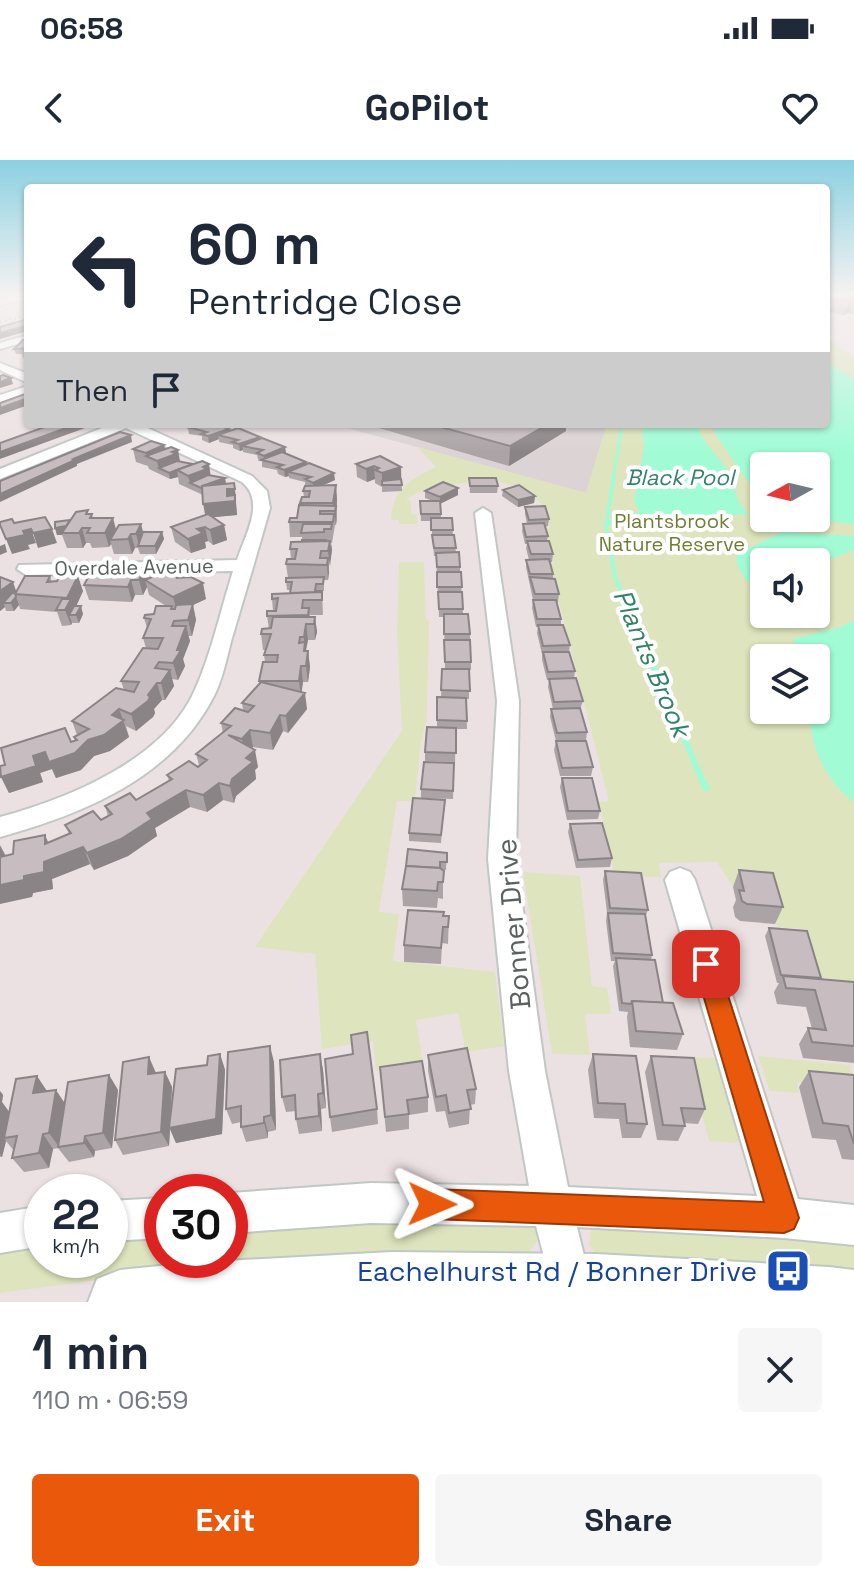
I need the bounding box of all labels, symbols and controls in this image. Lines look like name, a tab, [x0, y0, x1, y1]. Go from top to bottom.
text: 06:58	[40, 9, 123, 48]
text: GoPilot	[365, 85, 489, 131]
icon: back	[32, 86, 76, 130]
icon: heart	[778, 86, 822, 130]
text: 60 m	[188, 209, 321, 280]
icon: left	[56, 216, 160, 320]
text: Pentridge Close	[188, 279, 462, 325]
icon: arrive	[144, 368, 188, 412]
text: Then	[56, 371, 128, 410]
north arrow	[750, 452, 830, 532]
map controls	[750, 452, 830, 724]
water label: Black Pool	[626, 463, 737, 491]
park label: Plantsbrook Nature Reserve	[599, 508, 745, 557]
button: sound	[750, 548, 830, 628]
street label: Overdale Avenue	[54, 553, 214, 581]
water label: Plants Brook	[606, 584, 700, 745]
button: layers	[750, 644, 830, 724]
street label: Bonner Drive	[488, 837, 538, 1011]
pin	[672, 930, 740, 998]
icon: arrive	[684, 942, 728, 986]
position arrow	[390, 1162, 474, 1246]
speed limit sign: 30	[144, 1174, 248, 1278]
text: 22	[52, 1190, 100, 1241]
text: km/h	[52, 1233, 100, 1259]
bus stop icon: Eachelhurst Rd / Bonner Drive	[764, 1247, 812, 1295]
place label: Eachelhurst Rd / Bonner Drive	[357, 1253, 757, 1289]
text: 1 min	[32, 1322, 149, 1383]
button: close	[738, 1328, 822, 1412]
text: 110 m · 06:59	[32, 1383, 188, 1417]
button: Exit	[32, 1474, 419, 1566]
button: Share	[435, 1474, 822, 1566]

